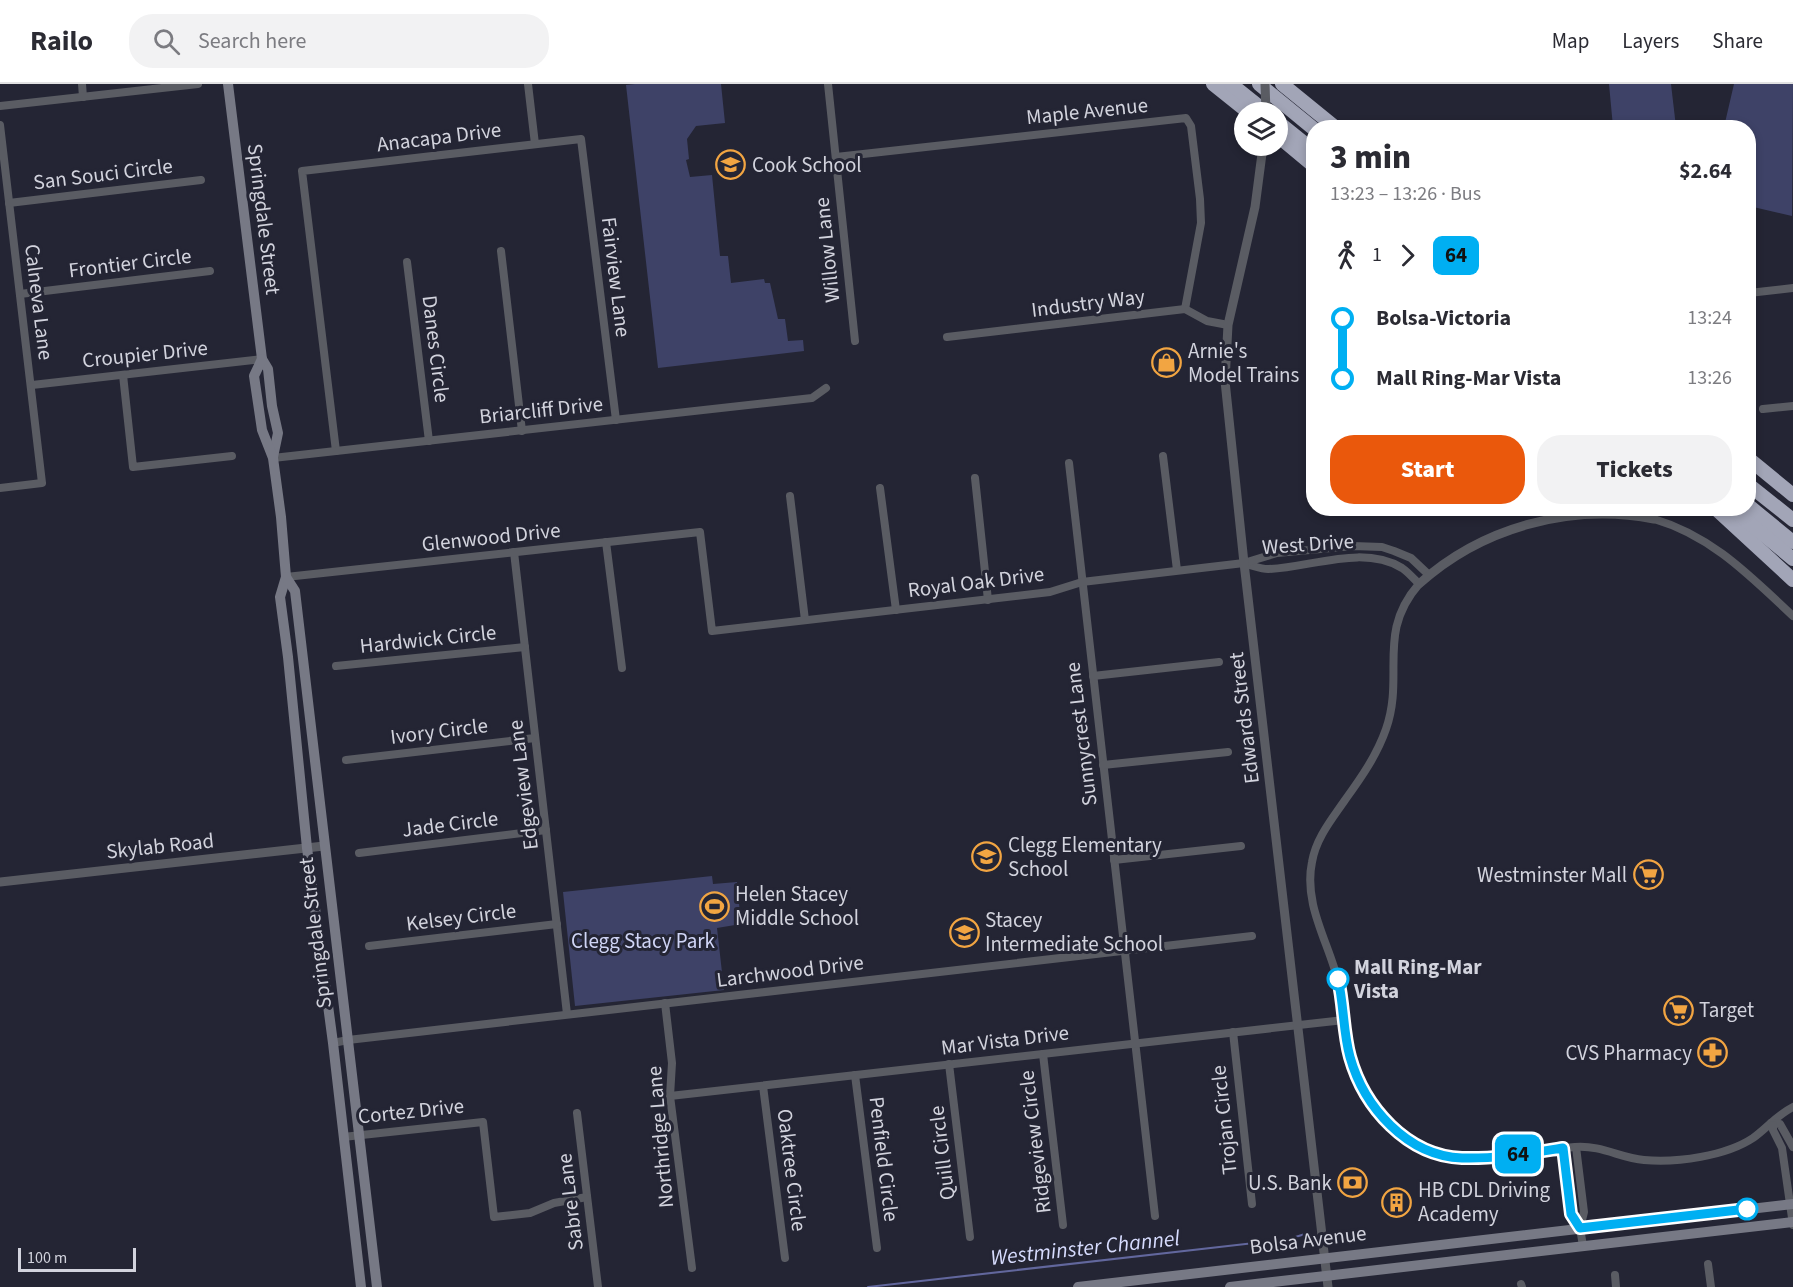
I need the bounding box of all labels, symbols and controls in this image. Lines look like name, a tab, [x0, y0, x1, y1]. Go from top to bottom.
search box	[129, 14, 549, 68]
text: Railo	[30, 21, 93, 61]
icon: search	[150, 25, 183, 58]
text: Search here	[198, 25, 306, 57]
text: Map	[1552, 26, 1589, 56]
text: Layers	[1622, 26, 1679, 56]
text: Share	[1712, 26, 1763, 56]
street label: Maple Avenue	[1025, 90, 1149, 132]
map controls	[1234, 102, 1288, 156]
button: layers	[1234, 102, 1288, 156]
street label: Anacapa Drive	[375, 114, 503, 160]
text: 3 min	[1330, 134, 1411, 181]
street label: Springdale Street	[240, 142, 288, 296]
school or university icon: Cook School	[715, 149, 747, 181]
place label: Cook School	[752, 150, 862, 180]
street label: San Souci Circle	[32, 151, 174, 197]
text: $2.64	[1679, 155, 1732, 187]
text: 13:23 – 13:26 · Bus	[1330, 180, 1481, 208]
street label: Willow Lane	[807, 196, 847, 304]
street label: Fairview Lane	[594, 215, 638, 339]
icon: walk	[1330, 239, 1363, 272]
icon: forward	[1391, 239, 1424, 272]
text: 64	[1445, 240, 1467, 270]
street label: Frontier Circle	[67, 241, 193, 285]
text: 1	[1372, 241, 1382, 269]
street label: Calneva Lane	[17, 242, 61, 362]
street label: Industry Way	[1030, 281, 1147, 325]
street label: Danes Circle	[415, 294, 457, 404]
text: Bolsa-Victoria	[1376, 302, 1511, 334]
text: 13:24	[1687, 304, 1732, 332]
street label: Croupier Drive	[81, 332, 209, 376]
place label: Arnie's Model Trains	[1188, 336, 1300, 390]
shop icon: Arnie's Model Trains	[1151, 347, 1183, 379]
text: Mall Ring-Mar Vista	[1376, 362, 1561, 394]
text: 13:26	[1687, 364, 1732, 392]
street label: Briarcliff Drive	[478, 389, 604, 431]
button: Start	[1330, 435, 1525, 504]
button: Tickets	[1537, 435, 1732, 504]
street label: Glenwood Drive	[420, 515, 562, 559]
street label: West Drive	[1261, 526, 1355, 562]
street label: Royal Oak Drive	[906, 559, 1046, 605]
street label: Hardwick Circle	[358, 617, 498, 661]
street label: Edwards Street	[1221, 651, 1267, 785]
street label: Sunnycrest Lane	[1057, 660, 1105, 808]
street label: Ivory Circle	[389, 710, 489, 752]
street label: Edgeview Lane	[500, 718, 546, 852]
street label: Jade Circle	[400, 803, 500, 845]
street label: Skylab Road	[105, 825, 215, 867]
place label: Clegg Elementary School	[1008, 830, 1162, 884]
school or university icon: Clegg Elementary School	[971, 841, 1003, 873]
street label: Springdale Street	[291, 856, 339, 1010]
supermarket icon: Westminster Mall	[1632, 859, 1664, 891]
place label: Westminster Mall	[1477, 860, 1627, 890]
place label: Helen Stacey Middle School	[735, 879, 859, 933]
sports icon: Helen Stacey Middle School	[698, 890, 730, 922]
street label: Kelsey Circle	[404, 895, 518, 939]
place label: Stacey Intermediate School	[985, 905, 1163, 959]
school or university icon: Stacey Intermediate School	[948, 916, 980, 948]
park label: Clegg Stacy Park	[571, 926, 716, 956]
street label: Larchwood Drive	[715, 947, 865, 995]
place label: Mall Ring-Mar Vista	[1353, 952, 1482, 1006]
marker: Mall Ring-Mar Vista	[1327, 968, 1349, 990]
supermarket icon: Target	[1662, 994, 1694, 1026]
place label: Target	[1699, 995, 1754, 1025]
street label: Mar Vista Drive	[939, 1017, 1071, 1063]
pharmacy icon: CVS Pharmacy	[1697, 1037, 1729, 1069]
place label: CVS Pharmacy	[1565, 1038, 1692, 1068]
street label: Trojan Circle	[1203, 1064, 1245, 1176]
street label: Northridge Lane	[639, 1065, 681, 1209]
street label: Ridgeview Circle	[1011, 1069, 1059, 1215]
street label: Cortez Drive	[356, 1091, 466, 1131]
street label: Penfield Circle	[861, 1095, 907, 1223]
street label: Quill Circle	[921, 1104, 963, 1202]
street label: Oaktree Circle	[770, 1107, 814, 1233]
line badge: 64	[1491, 1134, 1545, 1174]
text: 64	[1507, 1139, 1529, 1169]
street label: Sabre Lane	[549, 1152, 591, 1252]
bank icon: U.S. Bank	[1337, 1167, 1369, 1199]
place label: U.S. Bank	[1248, 1168, 1333, 1198]
place label: HB CDL Driving Academy	[1418, 1175, 1550, 1229]
building icon: HB CDL Driving Academy	[1381, 1186, 1413, 1218]
unlabelled marker	[1736, 1198, 1758, 1220]
street label: Bolsa Avenue	[1248, 1218, 1368, 1262]
water label: Westminster Channel	[989, 1222, 1182, 1274]
scale bar	[18, 1245, 136, 1272]
text: 100 m	[27, 1247, 67, 1269]

